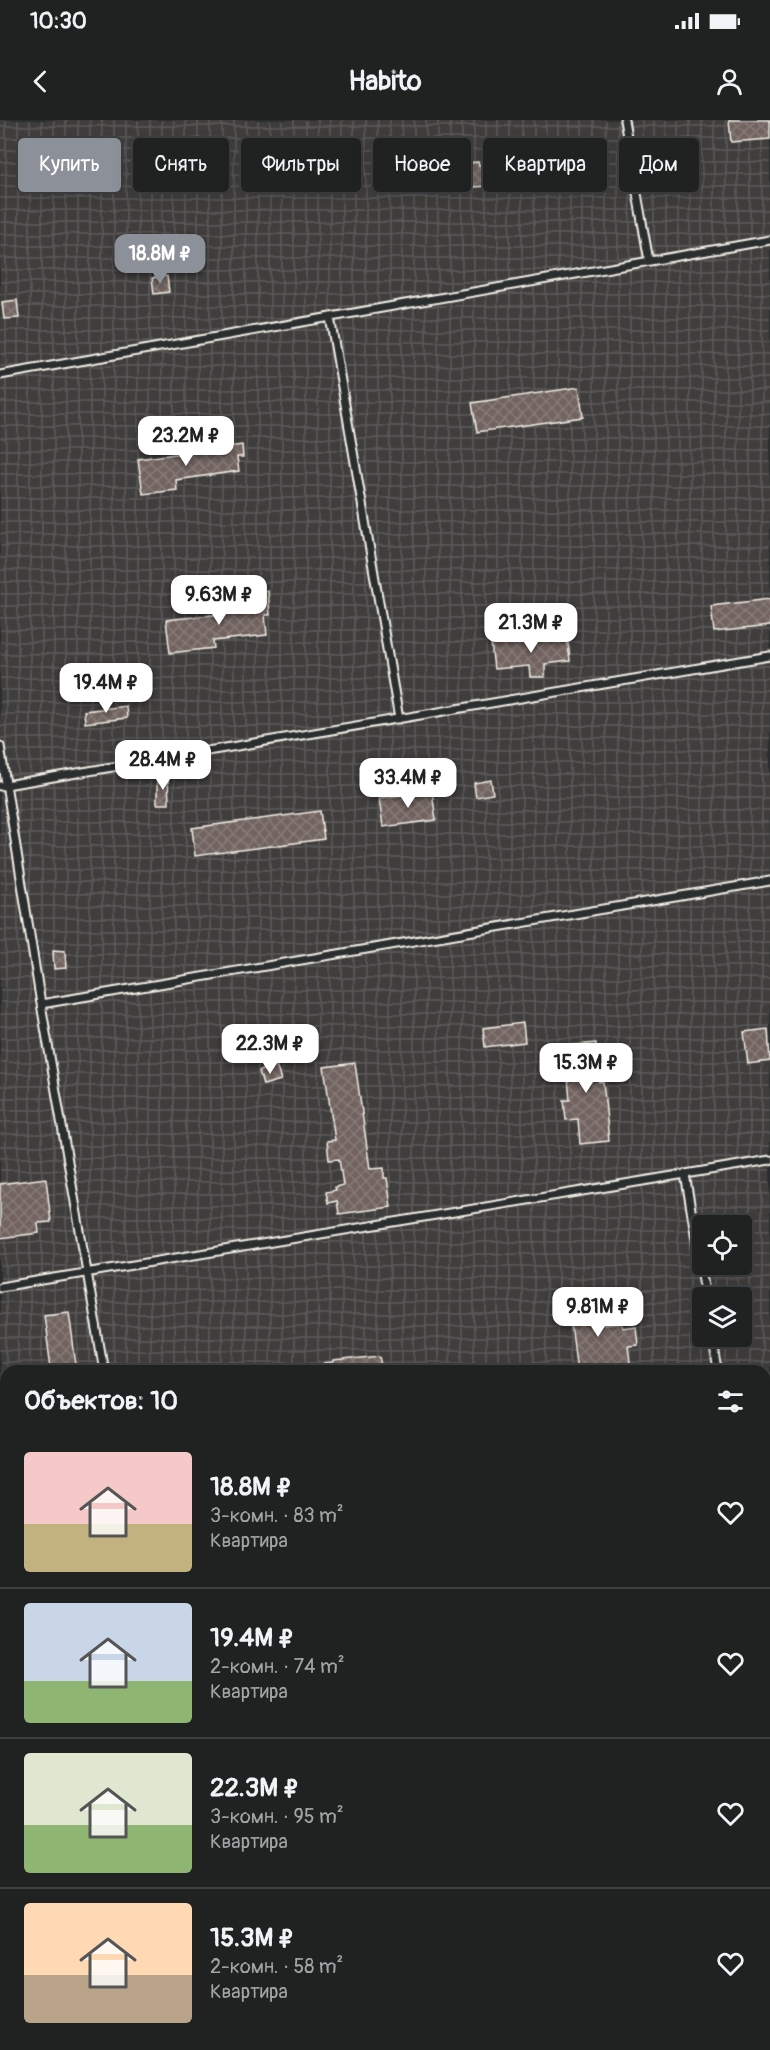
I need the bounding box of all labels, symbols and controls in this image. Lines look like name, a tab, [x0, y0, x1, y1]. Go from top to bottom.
text: 10:30	[30, 7, 87, 35]
icon: back	[24, 65, 57, 98]
text: Habito	[348, 65, 422, 98]
icon: person	[713, 65, 746, 98]
chip: Купить	[18, 138, 121, 192]
chip: Снять	[133, 138, 229, 192]
chip: Фильтры	[241, 138, 361, 192]
chip: Новое	[373, 138, 471, 192]
chip: Квартира	[483, 138, 607, 192]
chip: Дом	[619, 138, 699, 192]
pin: 18.8M ₽	[105, 234, 215, 285]
text: 18.8M ₽	[128, 241, 192, 266]
pin: 23.2M ₽	[131, 416, 241, 467]
text: 23.2M ₽	[152, 423, 220, 448]
pin: 9.63M ₽	[164, 575, 274, 626]
text: 9.63M ₽	[185, 582, 253, 607]
pin: 21.3M ₽	[476, 603, 586, 654]
text: 21.3M ₽	[498, 610, 564, 635]
pin: 19.4M ₽	[51, 663, 161, 714]
text: 19.4M ₽	[74, 670, 138, 695]
pin: 28.4M ₽	[108, 740, 218, 791]
text: 28.4M ₽	[129, 747, 197, 772]
pin: 33.4M ₽	[353, 758, 463, 809]
text: 33.4M ₽	[373, 765, 443, 790]
pin: 22.3M ₽	[215, 1024, 325, 1075]
text: 22.3M ₽	[236, 1031, 304, 1056]
pin: 15.3M ₽	[531, 1043, 641, 1094]
text: 15.3M ₽	[554, 1050, 618, 1075]
map controls	[692, 1215, 752, 1347]
button: locate	[692, 1215, 752, 1275]
pin: 9.81M ₽	[543, 1287, 653, 1338]
button: layers	[692, 1287, 752, 1347]
text: 9.81M ₽	[566, 1294, 630, 1319]
text: Объектов: 10	[24, 1385, 178, 1417]
icon: filters	[714, 1385, 747, 1418]
text: 18.8M ₽	[210, 1471, 292, 1503]
icon: home	[72, 1476, 144, 1548]
icon: heart	[714, 1496, 747, 1529]
text: 3-комн. · 83 m²	[210, 1503, 344, 1528]
text: Квартира	[210, 1528, 288, 1553]
text: 19.4M ₽	[210, 1622, 294, 1654]
icon: home	[72, 1627, 144, 1699]
icon: heart	[714, 1647, 747, 1680]
text: 2-комн. · 74 m²	[210, 1654, 345, 1679]
text: Квартира	[210, 1679, 288, 1704]
text: 22.3M ₽	[210, 1772, 299, 1804]
icon: home	[72, 1777, 144, 1849]
icon: heart	[714, 1797, 747, 1830]
text: 3-комн. · 95 m²	[210, 1804, 344, 1829]
text: Квартира	[210, 1829, 288, 1854]
text: 15.3M ₽	[210, 1922, 294, 1954]
icon: home	[72, 1927, 144, 1999]
icon: heart	[714, 1947, 747, 1980]
text: 2-комн. · 58 m²	[210, 1954, 343, 1979]
text: Квартира	[210, 1979, 288, 2004]

